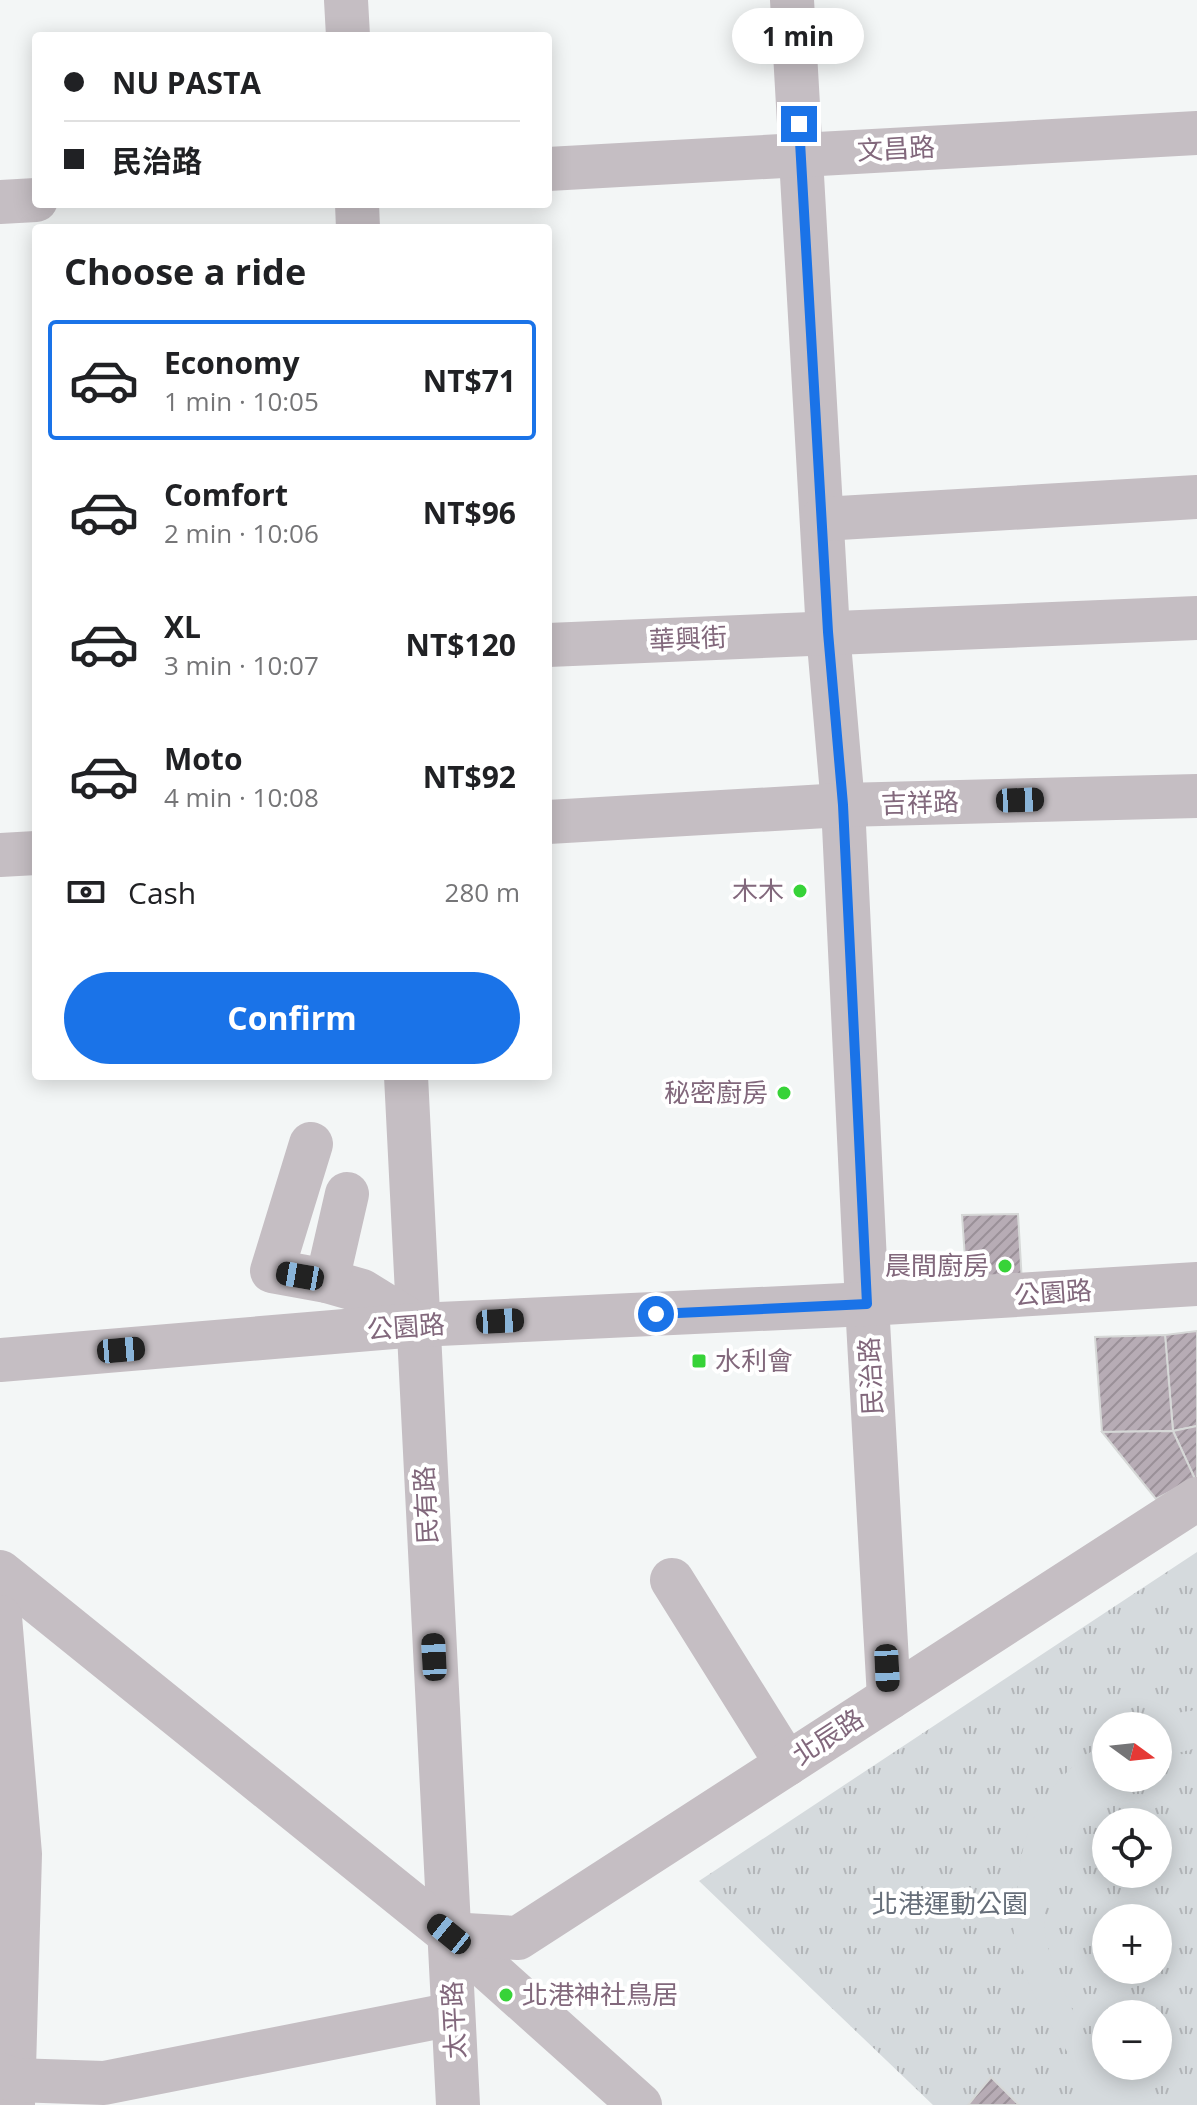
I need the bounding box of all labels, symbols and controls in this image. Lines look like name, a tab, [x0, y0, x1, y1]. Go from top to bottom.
callout: 1 min	[733, 8, 865, 64]
text: 1 min	[762, 18, 834, 54]
text: NU PASTA	[112, 62, 261, 103]
route end	[781, 106, 817, 142]
street label: 文昌路	[856, 128, 936, 168]
text: 民治路	[112, 140, 202, 181]
text: Choose a ride	[64, 247, 306, 296]
text: Economy	[164, 342, 300, 383]
icon: car	[68, 344, 140, 416]
text: NT$71	[423, 360, 516, 401]
text: 1 min · 10:05	[164, 383, 319, 419]
text: Comfort	[164, 474, 288, 515]
icon: car	[68, 476, 140, 548]
text: NT$96	[423, 492, 516, 533]
text: 2 min · 10:06	[164, 515, 319, 551]
text: XL	[164, 606, 201, 647]
icon: car	[68, 608, 140, 680]
street label: 華興街	[648, 618, 728, 658]
text: NT$120	[406, 624, 516, 665]
text: 3 min · 10:07	[164, 647, 319, 683]
text: Moto	[164, 738, 242, 779]
icon: car	[68, 740, 140, 812]
text: NT$92	[423, 756, 516, 797]
text: 4 min · 10:08	[164, 779, 319, 815]
street label: 吉祥路	[880, 783, 960, 821]
car	[996, 787, 1044, 813]
icon: cash	[64, 870, 108, 914]
text: Cash	[128, 872, 196, 913]
place label: 木木	[732, 872, 784, 908]
text: 280 m	[445, 874, 520, 910]
marker: 木木	[791, 882, 809, 900]
button: Confirm	[64, 972, 520, 1064]
place label: 秘密廚房	[664, 1074, 768, 1110]
marker: 秘密廚房	[775, 1084, 793, 1102]
place label: 晨間廚房	[885, 1247, 989, 1283]
marker: 晨間廚房	[996, 1257, 1014, 1275]
car	[274, 1260, 326, 1292]
street label: 公園路	[1013, 1271, 1093, 1313]
route start	[638, 1296, 674, 1332]
street label: 公園路	[366, 1305, 446, 1347]
car	[475, 1308, 525, 1334]
car	[96, 1336, 146, 1364]
street label: 民治路	[850, 1336, 890, 1416]
place label: 水利會	[715, 1342, 793, 1378]
marker: 水利會	[690, 1352, 708, 1370]
street label: 民有路	[405, 1465, 445, 1545]
car	[421, 1632, 447, 1682]
car	[874, 1643, 900, 1693]
street label: 北辰路	[785, 1700, 870, 1773]
north arrow	[1092, 1712, 1172, 1792]
map controls	[1092, 1712, 1172, 2080]
button: locate	[1092, 1808, 1172, 1888]
park label: 北港運動公園	[872, 1885, 1028, 1921]
button: +	[1092, 1904, 1172, 1984]
car	[423, 1910, 475, 1958]
place label: 北港神社鳥居	[522, 1976, 678, 2012]
street label: 太平路	[433, 1980, 473, 2060]
marker: 北港神社鳥居	[497, 1986, 515, 2004]
button: −	[1092, 2000, 1172, 2080]

